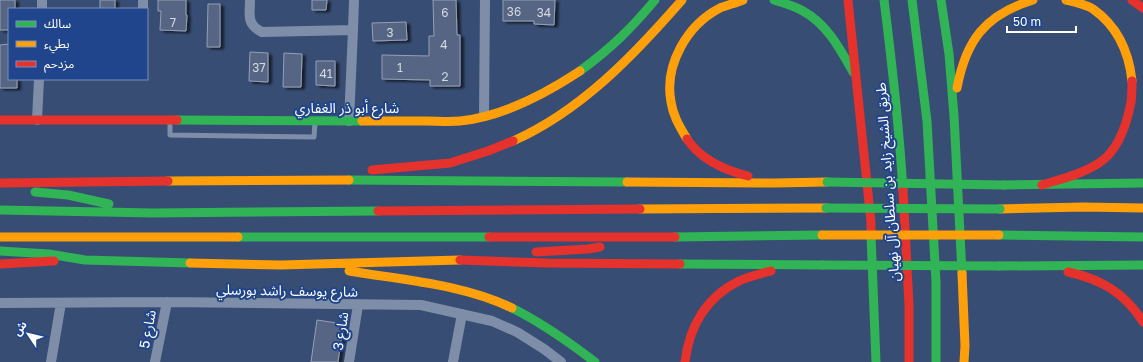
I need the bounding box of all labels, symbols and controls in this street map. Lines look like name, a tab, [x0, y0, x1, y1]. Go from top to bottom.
house number: 36	[507, 4, 521, 19]
house number: 6	[441, 5, 449, 20]
house number: 34	[537, 5, 551, 20]
legend	[8, 8, 148, 80]
scale bar	[1007, 8, 1076, 34]
text: 50 m	[1013, 14, 1041, 29]
house number: 7	[170, 15, 176, 30]
text: سالك	[44, 16, 71, 31]
house number: 3	[386, 25, 394, 40]
text: بطيء	[44, 36, 70, 54]
house number: 4	[440, 37, 448, 52]
text: مزدحم	[44, 56, 74, 73]
house number: 37	[252, 60, 266, 75]
house number: 1	[397, 60, 403, 75]
house number: 41	[319, 66, 333, 81]
house number: 2	[442, 69, 449, 84]
street label: طريق الشيخ زايد بن سلطان آل نهيان	[872, 82, 905, 282]
street label: شارع أبو ذر الغفاري	[295, 99, 399, 119]
street label: شارع يوسف راشد بورسلي	[216, 280, 358, 303]
street label: شارع 5	[135, 308, 162, 350]
street label: شارع 3	[329, 310, 354, 352]
north arrow	[8, 314, 48, 354]
text: ش	[10, 318, 30, 338]

